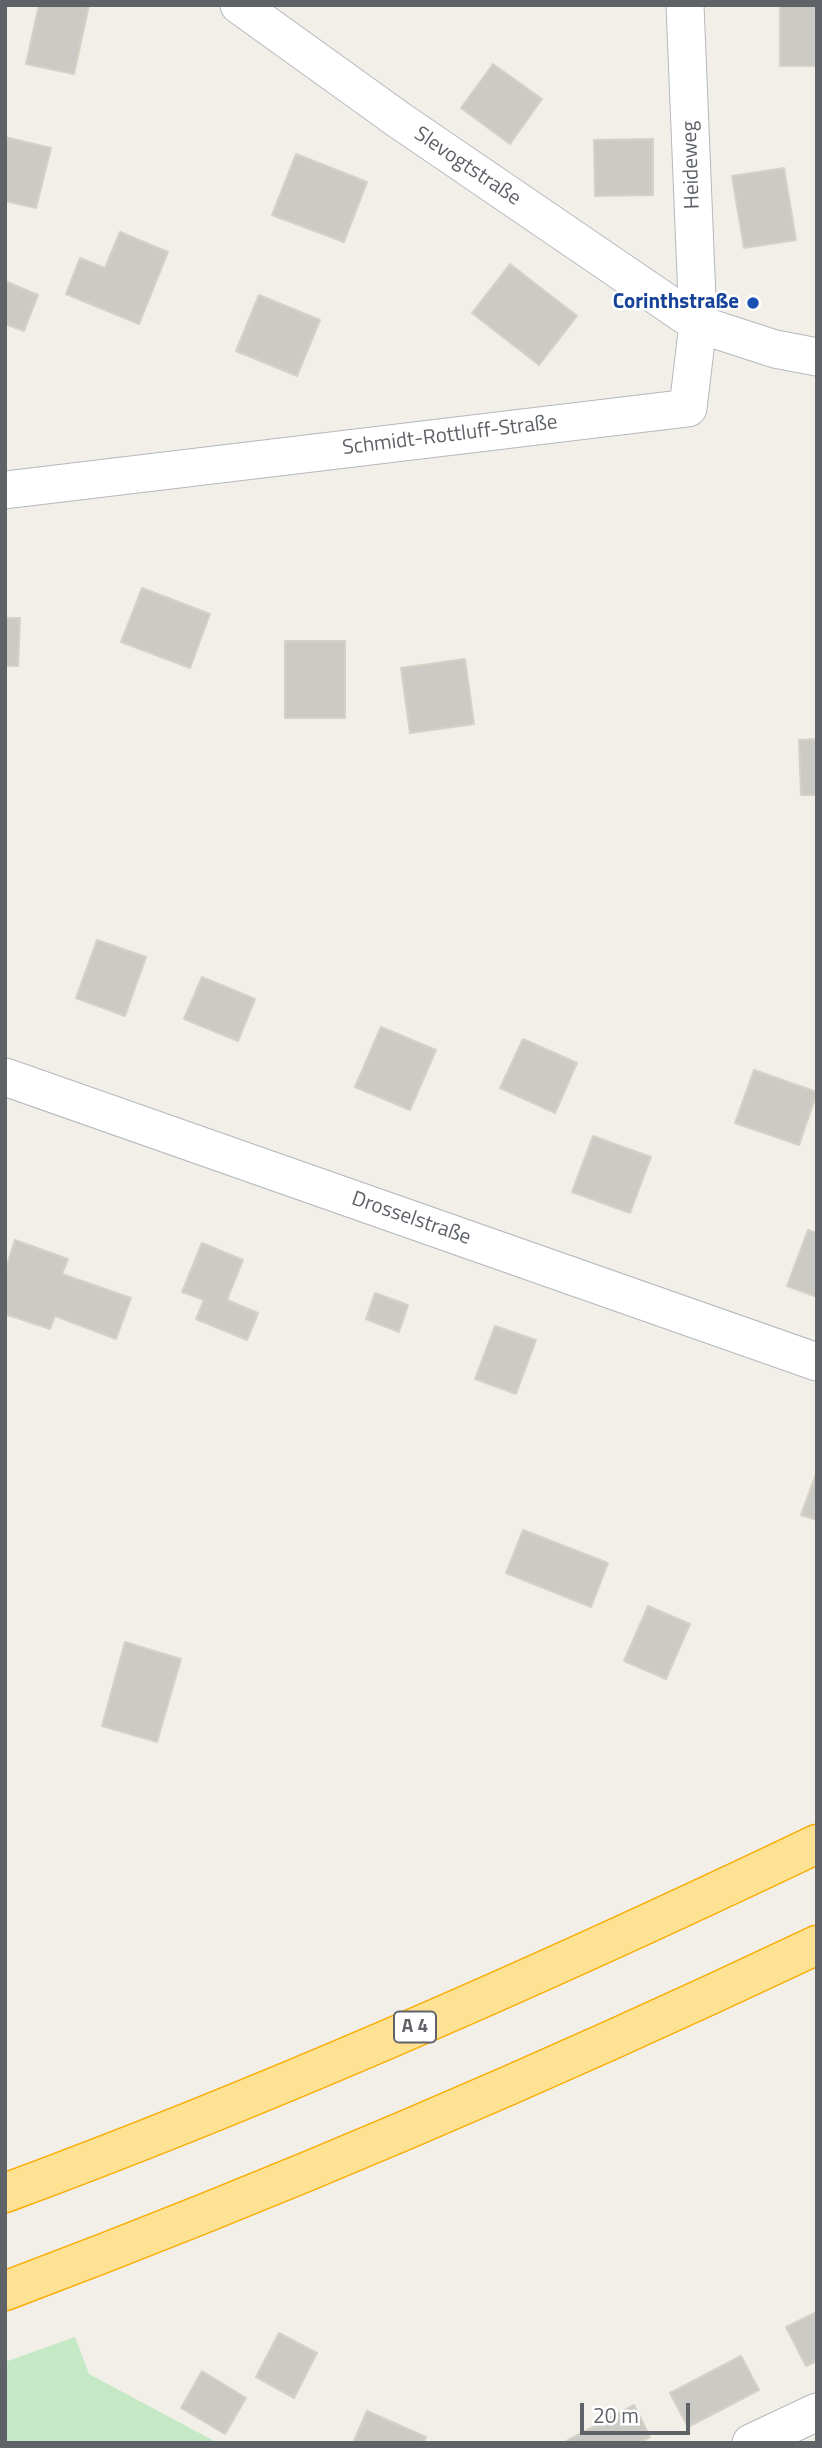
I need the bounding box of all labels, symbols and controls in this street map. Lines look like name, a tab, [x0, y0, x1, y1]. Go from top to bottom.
street label: Heideweg	[678, 120, 706, 210]
street label: Slevogtstraße	[409, 122, 525, 212]
place label: Corinthstraße	[613, 290, 739, 316]
marker: Corinthstraße	[745, 295, 761, 311]
street label: Schmidt-Rottluff-Straße	[341, 410, 559, 462]
street label: Drosselstraße	[348, 1187, 474, 1251]
road number: A 4	[394, 2011, 436, 2042]
scale bar	[584, 2388, 694, 2432]
text: 20 m	[593, 2399, 639, 2431]

